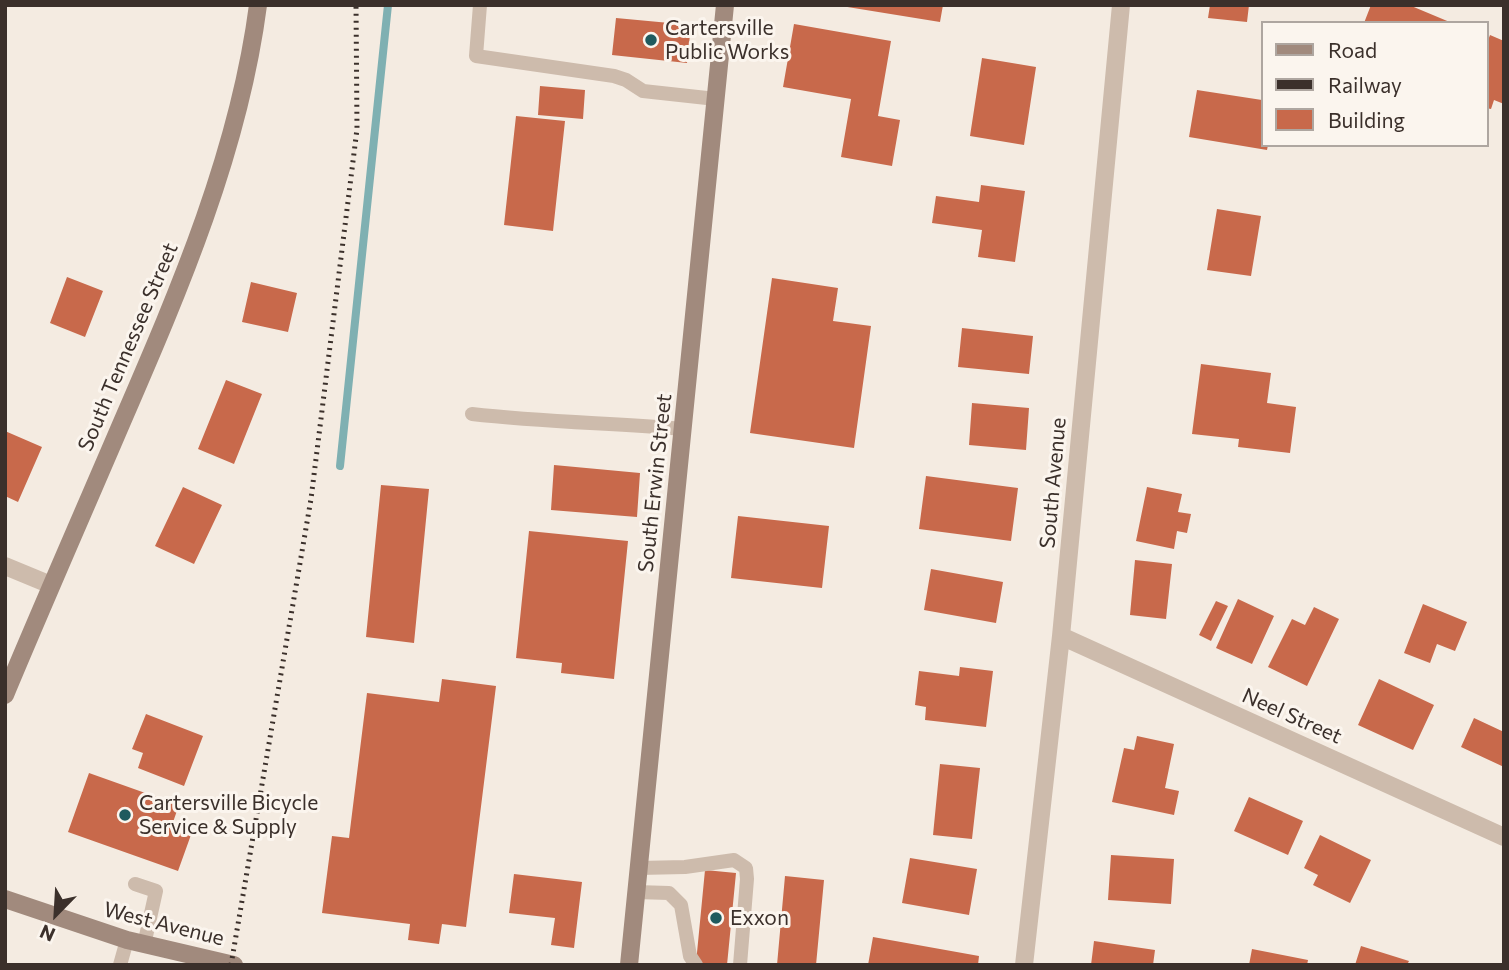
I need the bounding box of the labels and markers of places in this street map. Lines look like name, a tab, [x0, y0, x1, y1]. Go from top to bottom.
place label: Cartersville Public Works	[665, 15, 789, 65]
marker: Cartersville Public Works	[643, 32, 659, 48]
place label: Cartersville Bicycle Service & Supply	[139, 790, 318, 840]
marker: Cartersville Bicycle Service & Supply	[117, 807, 133, 823]
place label: Exxon	[730, 905, 789, 931]
marker: Exxon	[708, 910, 724, 926]

